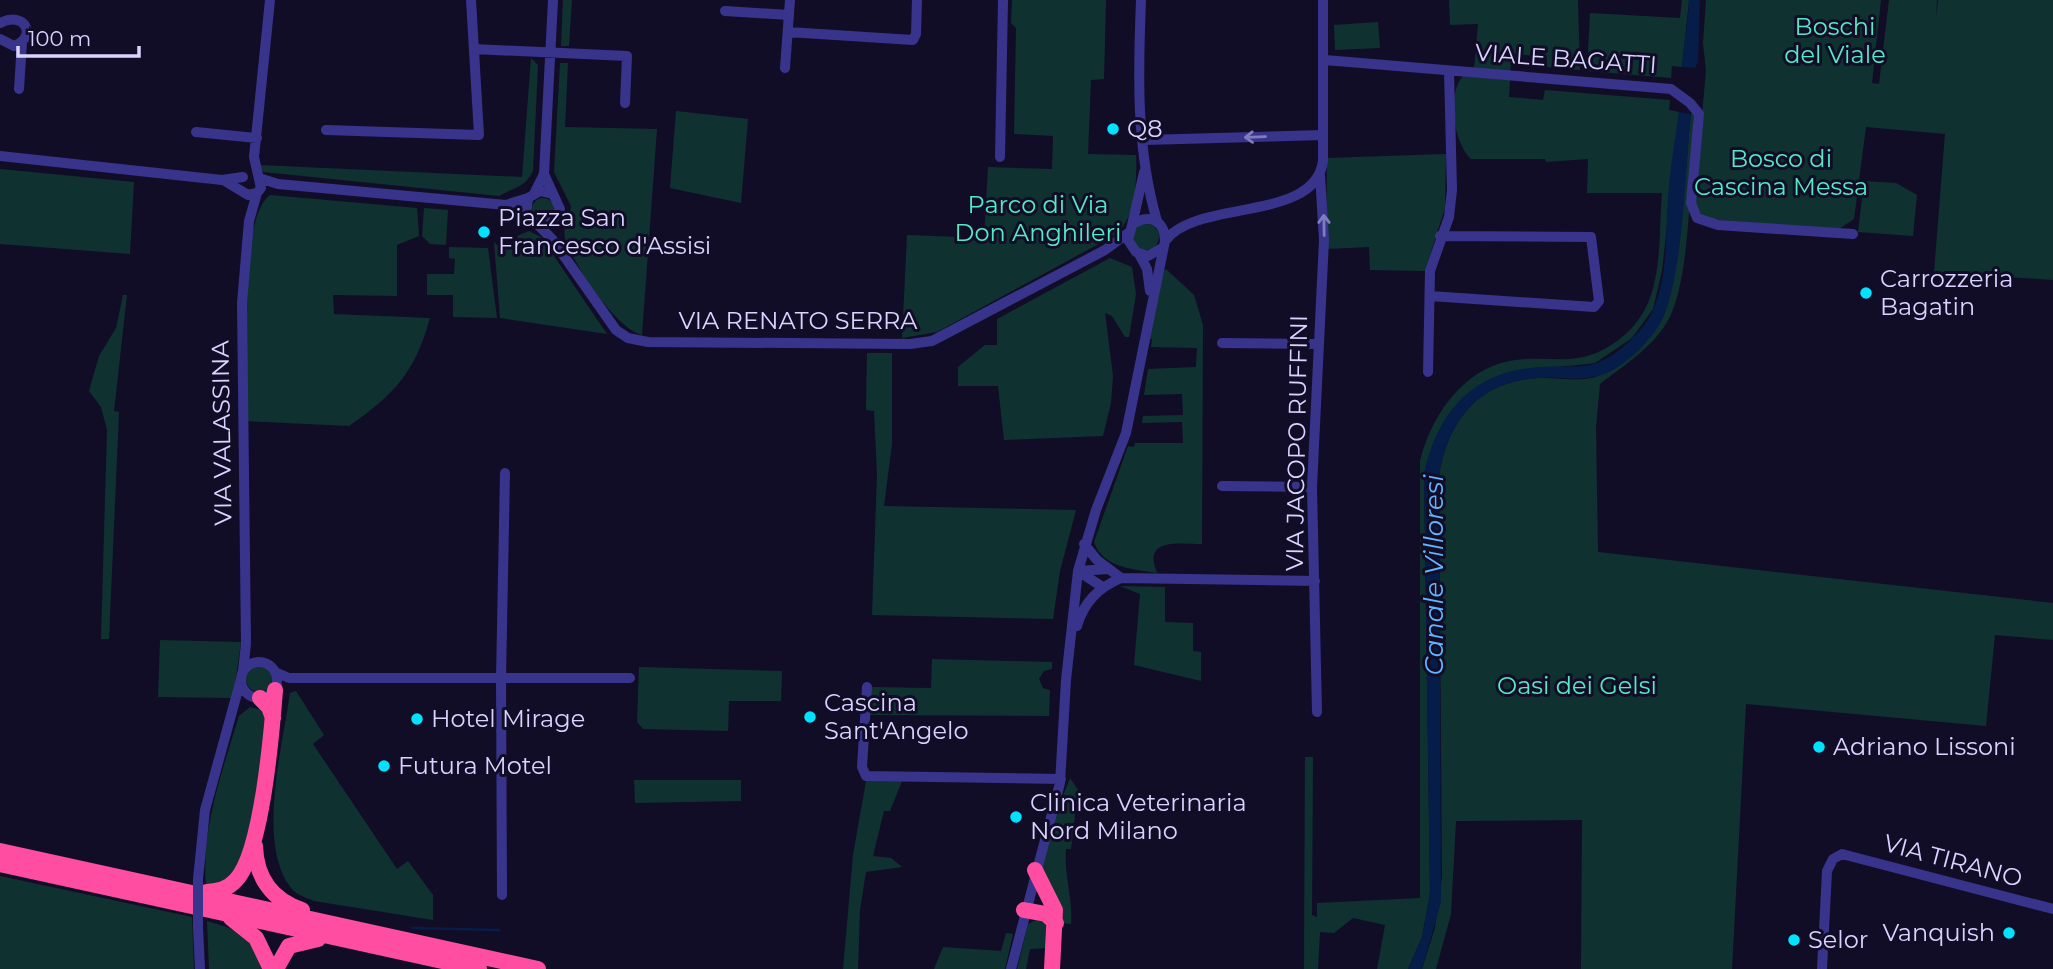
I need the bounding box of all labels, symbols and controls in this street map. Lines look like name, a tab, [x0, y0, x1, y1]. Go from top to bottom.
park label: Boschi del Viale	[1784, 12, 1886, 69]
scale bar	[18, 14, 138, 58]
text: 100 m	[28, 26, 91, 51]
street label: VIALE BAGATTI	[1474, 38, 1658, 79]
place label: Q8	[1127, 114, 1162, 143]
marker: Q8	[1105, 121, 1121, 137]
one-way arrow	[1244, 131, 1267, 144]
park label: Bosco di Cascina Messa	[1694, 144, 1868, 201]
park label: Parco di Via Don Anghileri	[955, 190, 1121, 247]
place label: Piazza San Francesco d'Assisi	[498, 203, 711, 260]
one-way arrow	[1317, 214, 1331, 237]
marker: Piazza San Francesco d'Assisi	[476, 224, 492, 240]
place label: Carrozzeria Bagatin	[1880, 264, 2013, 321]
marker: Carrozzeria Bagatin	[1858, 285, 1874, 301]
street label: VIA RENATO SERRA	[678, 306, 918, 335]
street label: VIA JACOPO RUFFINI	[1280, 315, 1313, 571]
street label: VIA VALASSINA	[205, 339, 238, 526]
water label: Canale Villoresi	[1418, 474, 1450, 675]
park label: Oasi dei Gelsi	[1497, 671, 1657, 700]
place label: Cascina Sant'Angelo	[824, 688, 969, 745]
place label: Hotel Mirage	[431, 704, 585, 733]
marker: Cascina Sant'Angelo	[802, 709, 818, 725]
marker: Hotel Mirage	[409, 711, 425, 727]
place label: Adriano Lissoni	[1833, 732, 2016, 761]
marker: Adriano Lissoni	[1811, 739, 1827, 755]
place label: Futura Motel	[398, 751, 552, 780]
marker: Futura Motel	[376, 758, 392, 774]
place label: Clinica Veterinaria Nord Milano	[1030, 788, 1247, 845]
marker: Clinica Veterinaria Nord Milano	[1008, 809, 1024, 825]
street label: VIA TIRANO	[1881, 828, 2026, 893]
place label: Vanquish	[1882, 918, 1995, 947]
place label: Selor	[1808, 925, 1868, 954]
marker: Vanquish	[2001, 925, 2017, 941]
marker: Selor	[1786, 932, 1802, 948]

